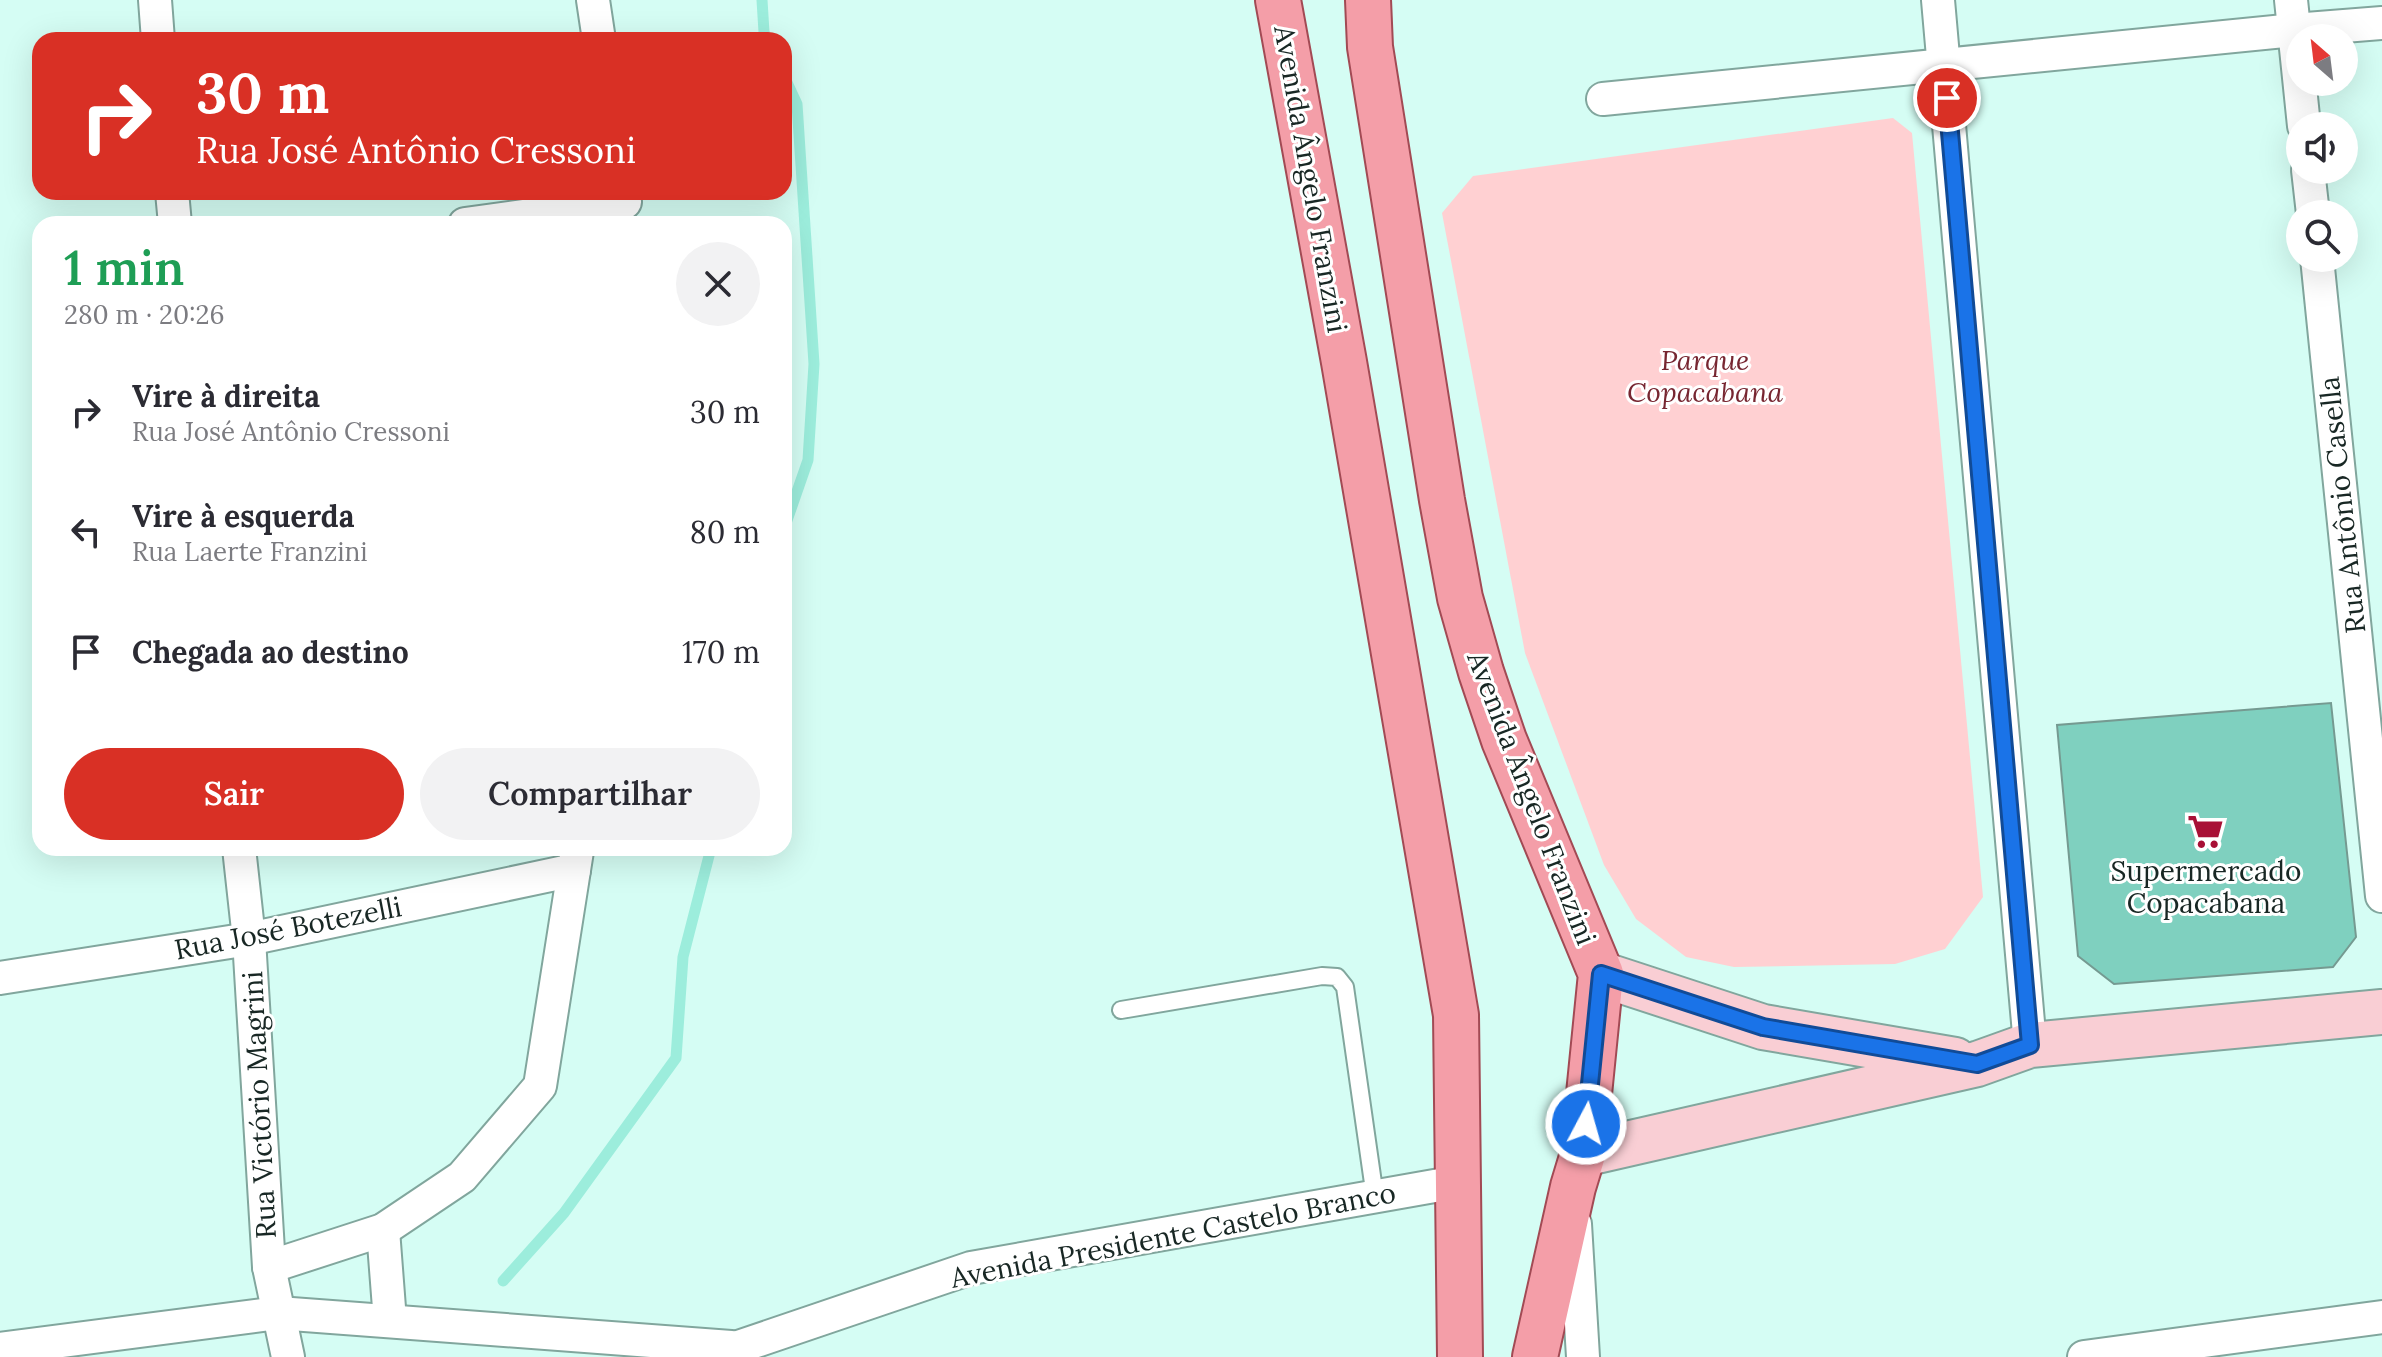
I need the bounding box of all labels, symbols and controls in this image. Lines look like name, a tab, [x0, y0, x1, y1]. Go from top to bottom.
street label: Avenida Ângelo Franzini	[1266, 22, 1356, 335]
north arrow	[2286, 24, 2358, 96]
map controls	[2286, 24, 2358, 272]
text: 30 m	[196, 57, 329, 128]
icon: right	[64, 64, 168, 168]
pin	[1913, 64, 1981, 132]
icon: arrive	[1925, 76, 1969, 120]
button: sound	[2286, 112, 2358, 184]
text: Rua José Antônio Cressoni	[196, 127, 636, 173]
button: search	[2286, 200, 2358, 272]
text: 1 min	[64, 237, 184, 298]
button: close	[676, 242, 760, 326]
text: 280 m · 20:26	[64, 298, 225, 331]
park label: Parque Copacabana	[1627, 342, 1784, 410]
street label: Rua Antônio Casella	[2311, 375, 2373, 635]
text: Vire à direita	[132, 377, 320, 415]
icon: right	[64, 390, 108, 434]
text: 30 m	[690, 393, 760, 431]
text: Rua José Antônio Cressoni	[132, 415, 450, 448]
text: Vire à esquerda	[132, 497, 354, 535]
icon: left	[64, 510, 108, 554]
text: 80 m	[690, 513, 760, 551]
text: Rua Laerte Franzini	[132, 535, 368, 568]
icon: arrive	[64, 630, 108, 674]
text: Chegada ao destino	[132, 633, 409, 671]
text: 170 m	[682, 633, 760, 671]
street label: Avenida Ângelo Franzini	[1459, 645, 1605, 950]
button: Sair	[64, 748, 404, 840]
button: Compartilhar	[420, 748, 760, 840]
supermarket icon: Supermercado Copacabana	[2187, 812, 2225, 850]
place label: Supermercado Copacabana	[2111, 853, 2302, 921]
street label: Rua José Botezelli	[171, 888, 405, 968]
street label: Rua Victório Magrini	[234, 970, 284, 1240]
position arrow	[1544, 1082, 1628, 1166]
street label: Avenida Presidente Castelo Branco	[946, 1174, 1399, 1296]

